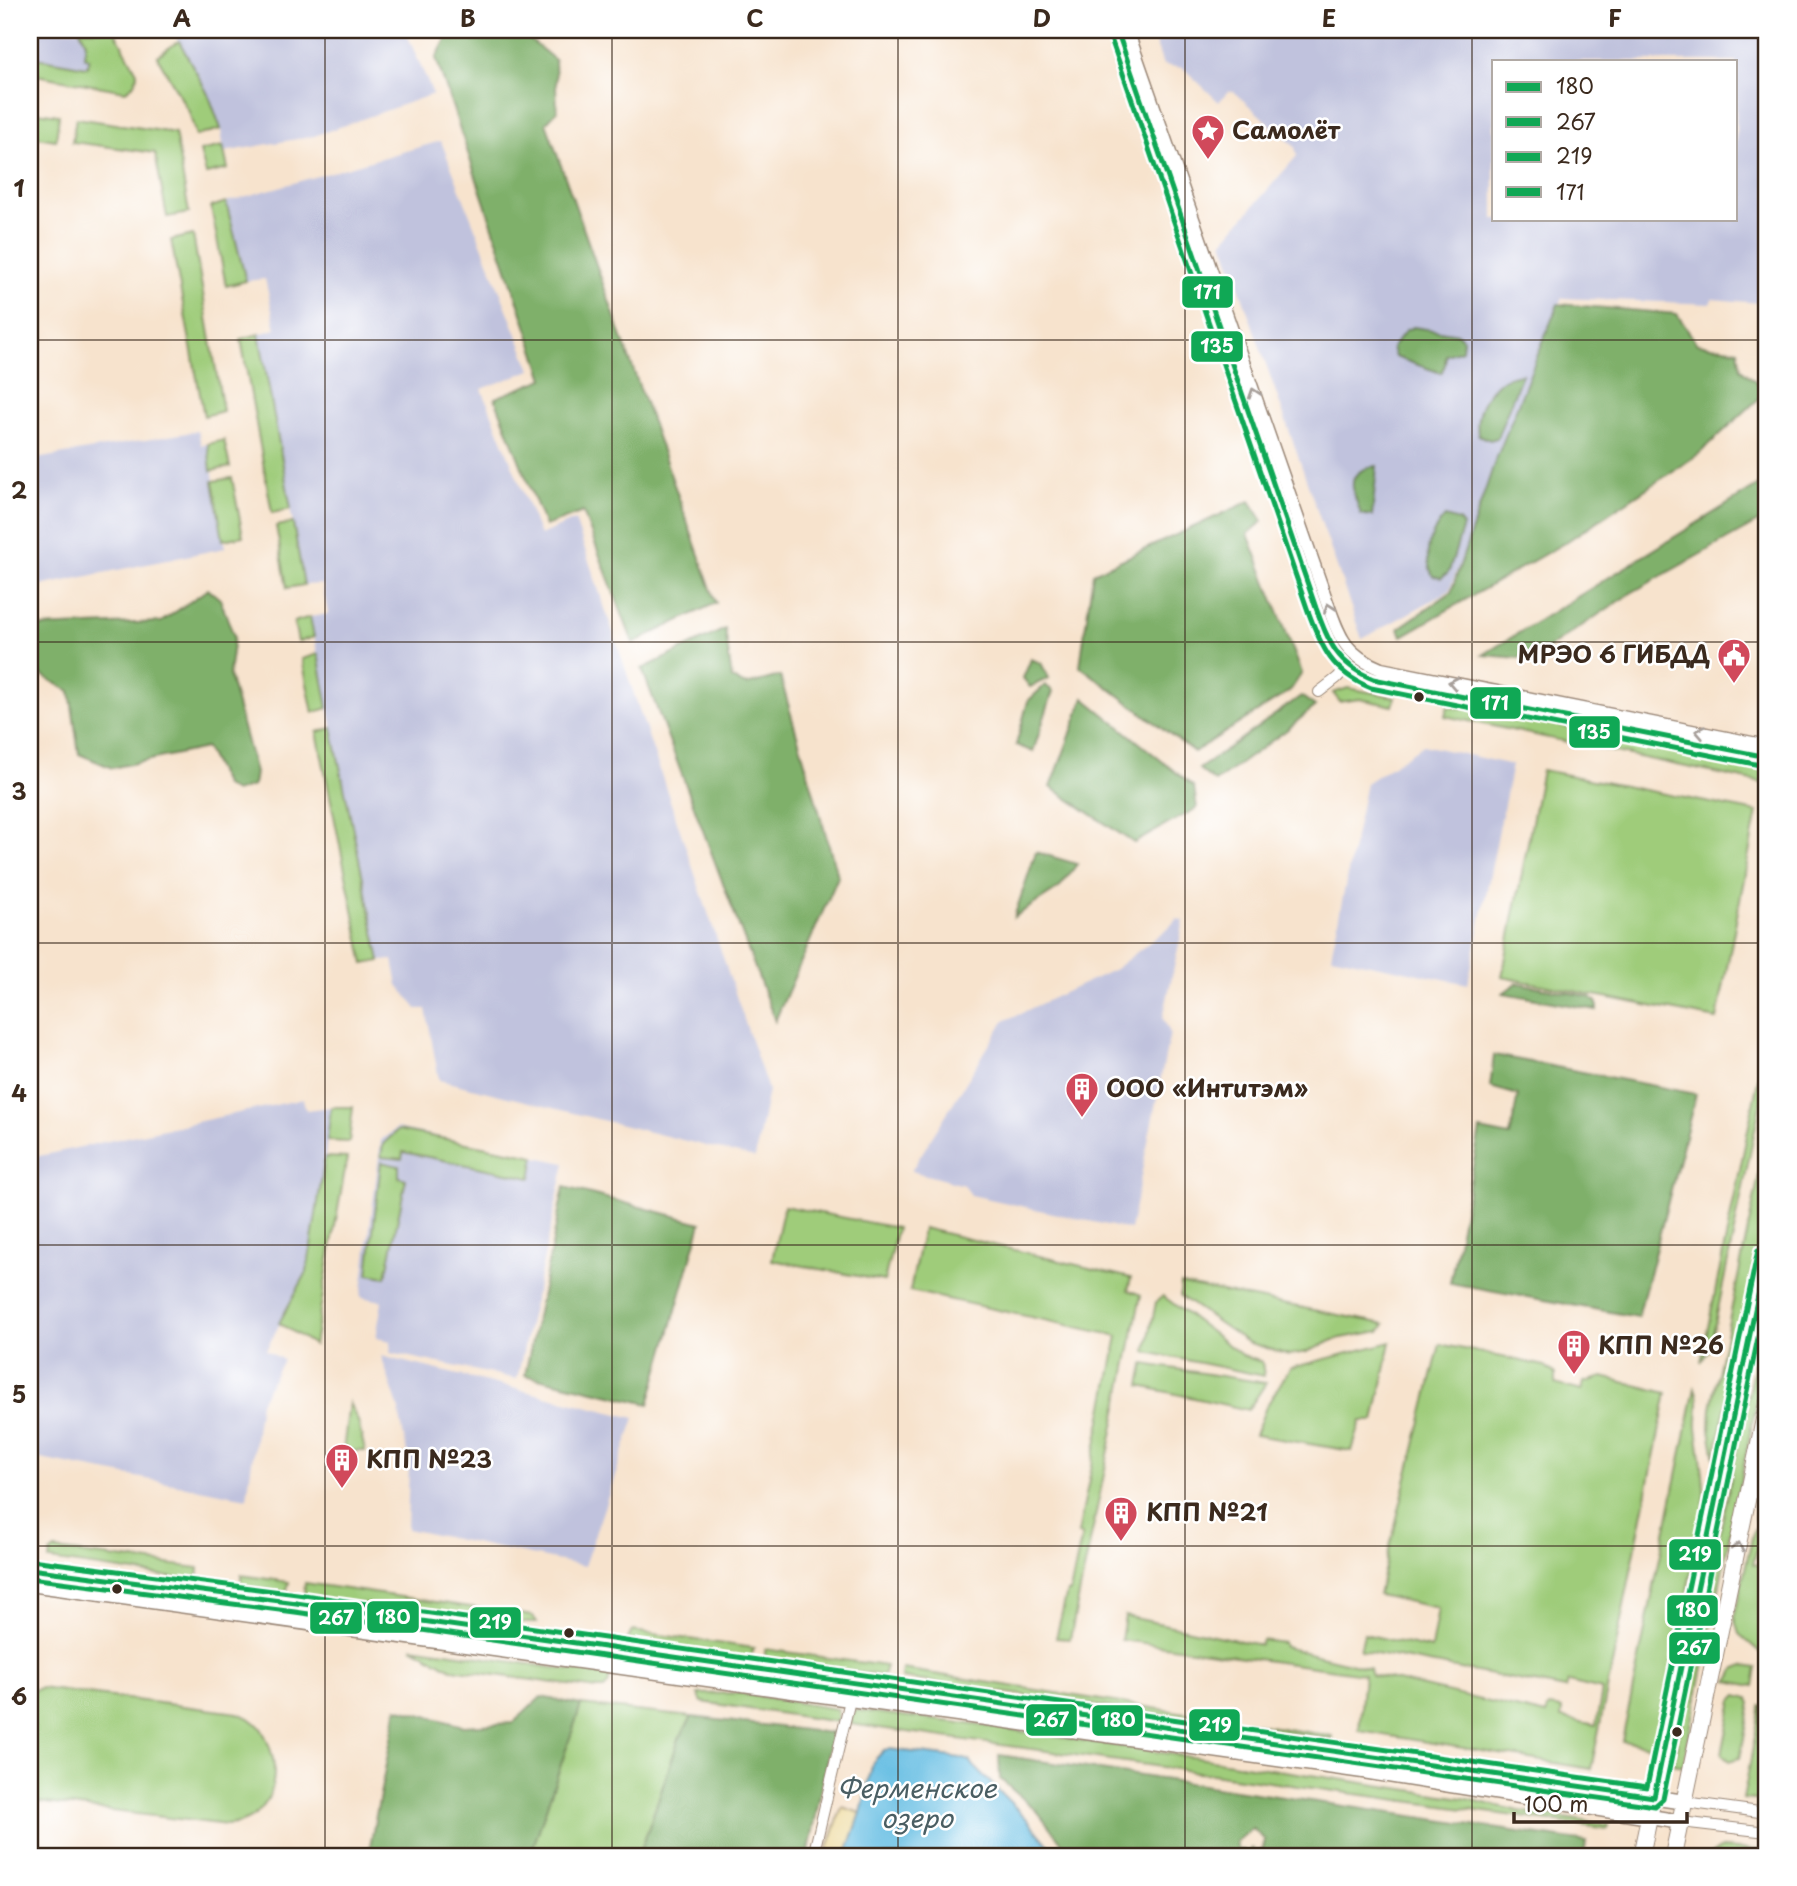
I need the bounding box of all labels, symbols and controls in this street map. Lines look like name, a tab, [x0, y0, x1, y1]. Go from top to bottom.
text: A	[173, 0, 191, 35]
text: B	[460, 0, 476, 35]
text: C	[746, 0, 764, 35]
text: D	[1033, 0, 1051, 35]
text: E	[1322, 0, 1336, 35]
text: F	[1608, 0, 1622, 35]
legend	[1492, 60, 1738, 220]
text: 180	[1556, 69, 1594, 101]
text: 267	[1556, 105, 1596, 137]
place label: Самолёт	[1232, 111, 1341, 147]
place icon: Самолёт	[1189, 112, 1227, 161]
text: 219	[1556, 139, 1593, 171]
text: 1	[14, 170, 25, 205]
text: 171	[1556, 175, 1585, 207]
line badge: 171	[1181, 275, 1234, 309]
text: 171	[1193, 277, 1221, 305]
line badge: 135	[1190, 330, 1244, 363]
text: 135	[1200, 331, 1234, 359]
one-way arrow	[1248, 388, 1262, 400]
text: 2	[11, 472, 27, 507]
one-way arrow	[1323, 602, 1337, 614]
place label: МРЭО 6 ГИБДД	[1518, 635, 1710, 671]
public building icon: МРЭО 6 ГИБДД	[1715, 636, 1753, 685]
one-way arrow	[1447, 677, 1459, 692]
line badge: 171	[1469, 686, 1522, 720]
text: 171	[1481, 688, 1509, 716]
unlabelled marker	[1412, 690, 1426, 704]
line badge: 135	[1568, 715, 1621, 749]
text: 135	[1577, 717, 1611, 745]
one-way arrow	[1694, 726, 1706, 741]
text: 3	[11, 773, 27, 808]
place label: ООО «Интитэм»	[1106, 1069, 1308, 1105]
building icon: ООО «Интитэм»	[1063, 1070, 1101, 1119]
text: 4	[11, 1075, 27, 1110]
place label: КПП №26	[1598, 1326, 1724, 1362]
building icon: КПП №26	[1555, 1327, 1593, 1376]
text: 5	[12, 1376, 26, 1411]
place label: КПП №23	[366, 1440, 492, 1476]
building icon: КПП №23	[323, 1441, 361, 1490]
place label: КПП №21	[1146, 1493, 1268, 1529]
building icon: КПП №21	[1102, 1494, 1140, 1543]
line badge: 219	[1668, 1538, 1722, 1571]
text: 219	[1678, 1539, 1712, 1567]
one-way arrow	[1729, 1541, 1744, 1553]
unlabelled marker	[110, 1582, 124, 1596]
line badge: 180	[1666, 1594, 1719, 1627]
text: 180	[1675, 1595, 1711, 1623]
line badge: 180	[366, 1600, 420, 1634]
line badge: 267	[309, 1601, 363, 1635]
text: 180	[375, 1602, 411, 1630]
text: 267	[318, 1603, 354, 1631]
line badge: 219	[469, 1606, 522, 1639]
text: 219	[478, 1607, 512, 1635]
unlabelled marker	[562, 1626, 576, 1640]
line badge: 267	[1668, 1631, 1721, 1665]
text: 267	[1676, 1633, 1712, 1661]
text: 6	[11, 1678, 27, 1713]
line badge: 267	[1025, 1703, 1078, 1737]
line badge: 180	[1091, 1704, 1144, 1737]
text: 267	[1033, 1705, 1069, 1733]
text: 180	[1100, 1705, 1136, 1733]
line badge: 219	[1188, 1708, 1241, 1742]
text: 219	[1198, 1710, 1232, 1738]
unlabelled marker	[1670, 1725, 1684, 1739]
water label: Ферменское озеро	[837, 1768, 998, 1837]
scale bar	[1514, 1781, 1687, 1825]
text: 100 m	[1524, 1787, 1588, 1819]

